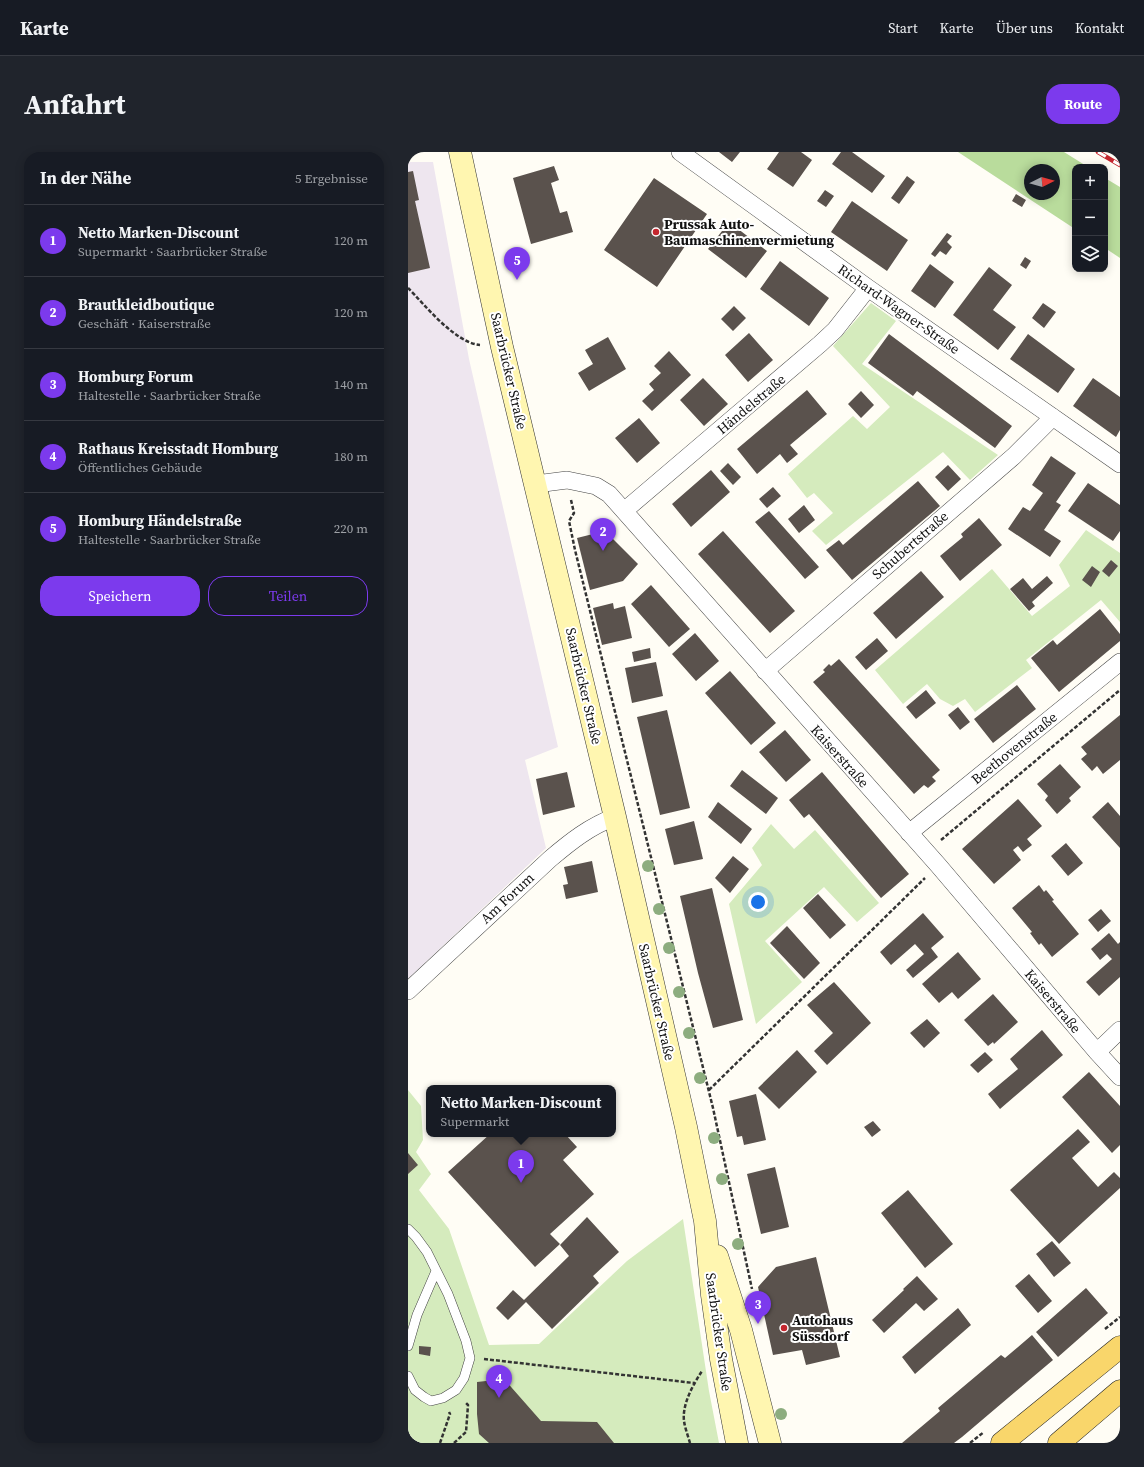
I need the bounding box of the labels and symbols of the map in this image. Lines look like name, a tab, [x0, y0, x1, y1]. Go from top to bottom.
north arrow	[1024, 164, 1060, 200]
place label: Prussak Auto- Baumaschinenvermietung	[664, 214, 835, 250]
marker: Prussak Auto- Baumaschinenvermietung	[651, 227, 661, 237]
pin: 5	[504, 247, 530, 280]
street label: Richard-Wagner-Straße	[834, 259, 964, 359]
street label: Saarbrücker Straße	[486, 311, 532, 431]
street label: Händelstraße	[712, 369, 790, 439]
street label: Schubertstraße	[867, 506, 953, 584]
pin: 2	[590, 518, 616, 551]
street label: Saarbrücker Straße	[561, 626, 607, 746]
street label: Beethovenstraße	[967, 707, 1061, 789]
street label: Kaiserstraße	[806, 720, 874, 792]
street label: Am Forum	[476, 868, 539, 928]
your location	[748, 892, 768, 912]
street label: Saarbrücker Straße	[634, 942, 680, 1062]
street label: Kaiserstraße	[1020, 965, 1086, 1037]
pin: 1	[508, 1150, 534, 1183]
street label: Saarbrücker Straße	[701, 1271, 737, 1393]
pin: 3	[745, 1291, 771, 1324]
place label: Autohaus Süssdorf	[792, 1310, 854, 1346]
marker: Autohaus Süssdorf	[779, 1323, 789, 1333]
pin: 4	[486, 1365, 512, 1398]

